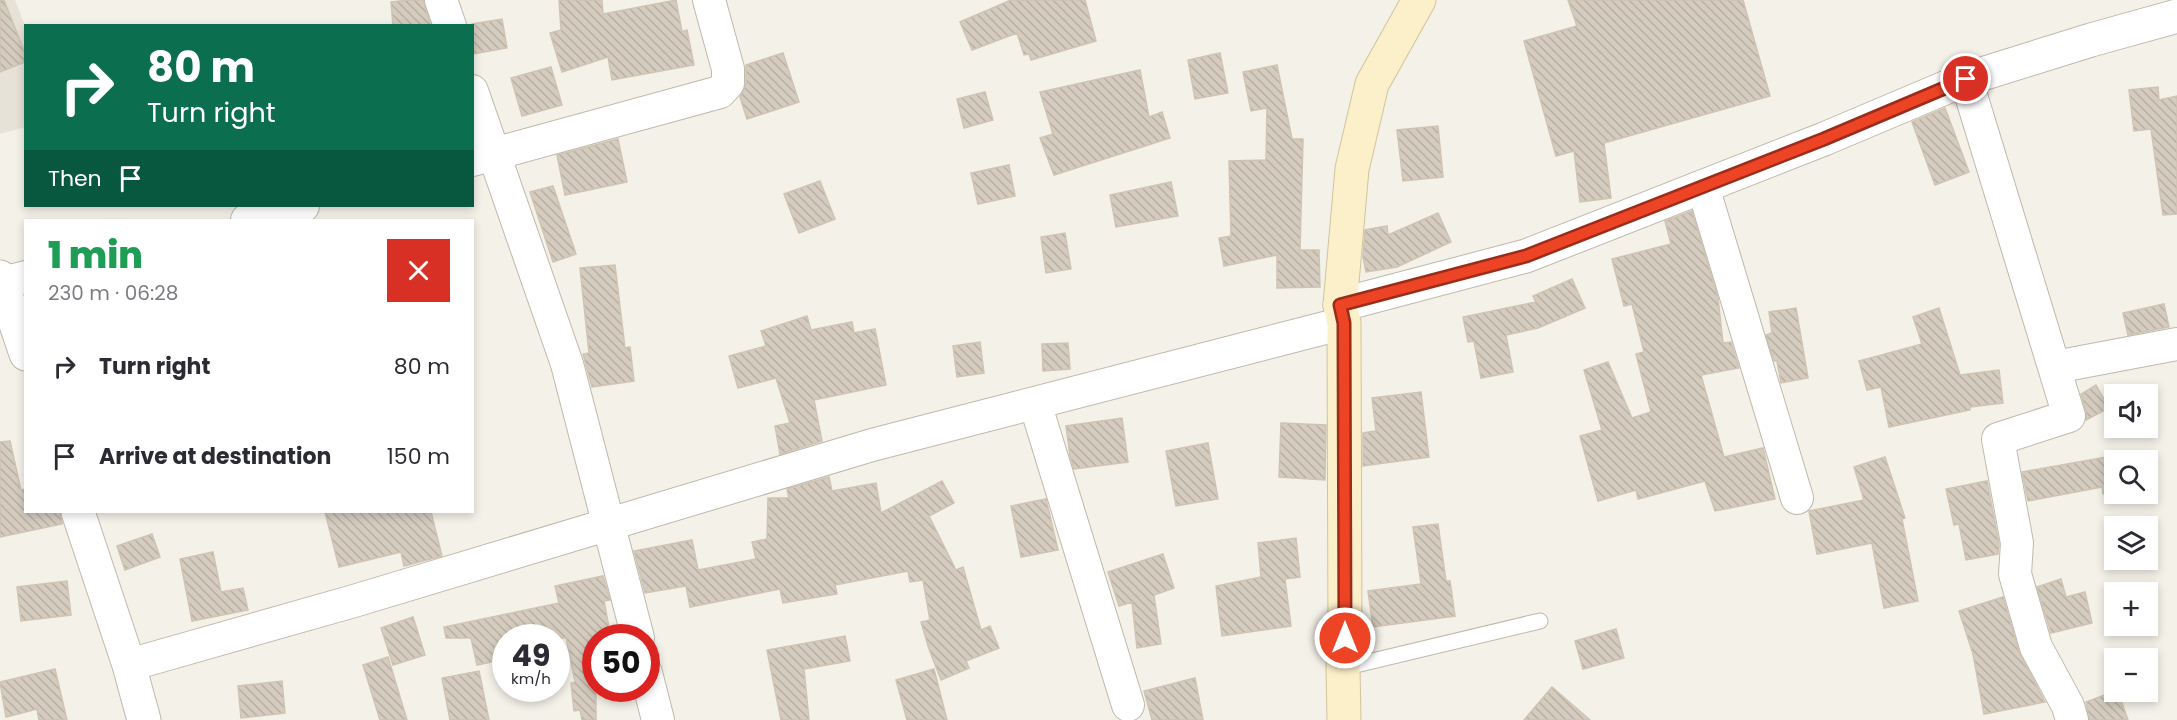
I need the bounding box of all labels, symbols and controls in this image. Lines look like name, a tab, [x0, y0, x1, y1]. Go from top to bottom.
text: 80 m	[147, 38, 255, 97]
icon: right	[48, 48, 126, 126]
pin	[1940, 53, 1991, 104]
icon: arrive	[1949, 62, 1982, 95]
text: Turn right	[147, 94, 276, 131]
icon: arrive	[114, 162, 147, 195]
text: Then	[48, 163, 102, 194]
text: 1 min	[48, 230, 143, 281]
button: close	[387, 239, 450, 302]
text: 230 m · 06:28	[48, 279, 178, 307]
icon: right	[48, 350, 81, 383]
text: Turn right	[99, 351, 210, 382]
text: 80 m	[394, 351, 450, 382]
map controls	[2104, 384, 2158, 702]
button: sound	[2104, 384, 2158, 438]
icon: arrive	[48, 440, 81, 473]
text: Arrive at destination	[99, 441, 331, 472]
text: 150 m	[387, 441, 450, 472]
button: search	[2104, 450, 2158, 504]
button: layers	[2104, 516, 2158, 570]
button: +	[2104, 582, 2158, 636]
position arrow	[1313, 606, 1377, 670]
speed limit sign: 50	[582, 624, 660, 702]
text: 49	[512, 634, 550, 677]
button: −	[2104, 648, 2158, 702]
text: km/h	[511, 668, 551, 689]

